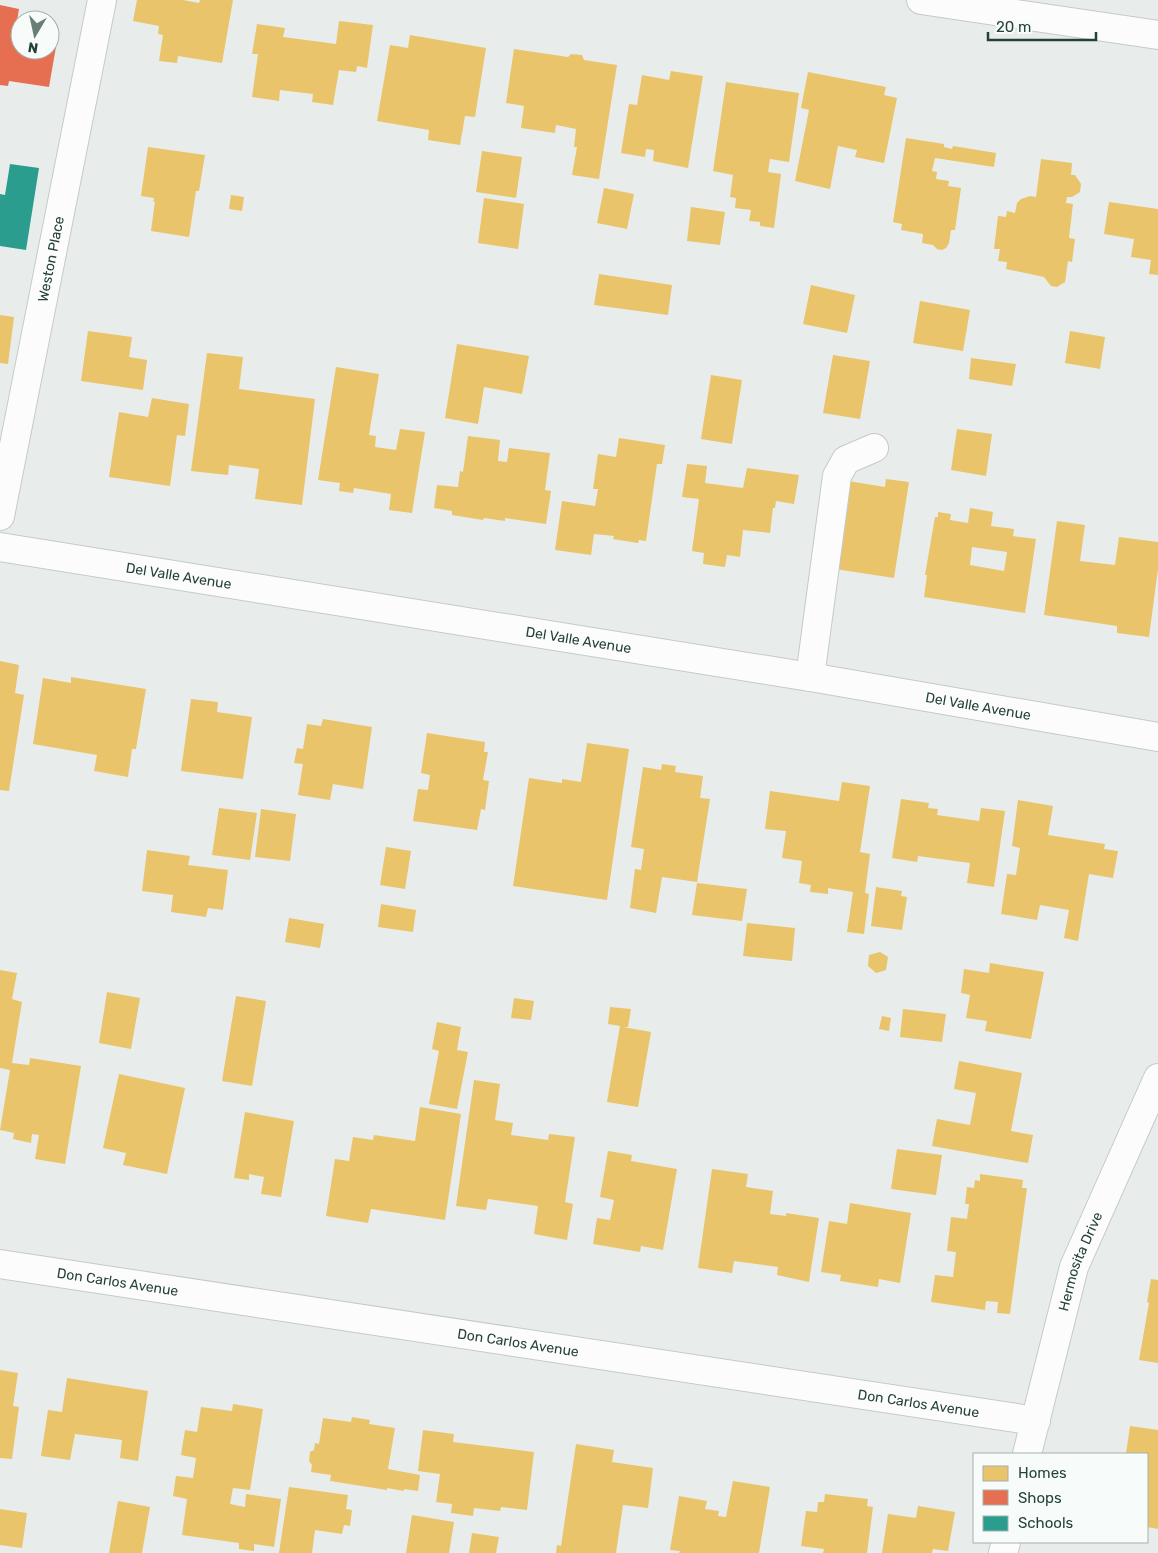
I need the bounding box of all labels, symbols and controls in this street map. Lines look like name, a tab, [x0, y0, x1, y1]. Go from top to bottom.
north arrow	[10, 10, 60, 60]
scale bar	[988, 10, 1096, 42]
text: 20 m	[996, 18, 1031, 36]
text: N	[27, 38, 39, 57]
street label: Weston Place	[35, 215, 68, 303]
street label: Del Valle Avenue	[125, 559, 233, 593]
street label: Del Valle Avenue	[524, 623, 633, 657]
street label: Del Valle Avenue	[924, 689, 1032, 724]
street label: Hermosita Drive	[1055, 1209, 1106, 1313]
street label: Don Carlos Avenue	[56, 1265, 180, 1300]
street label: Don Carlos Avenue	[456, 1325, 580, 1361]
street label: Don Carlos Avenue	[856, 1386, 981, 1421]
legend	[973, 1453, 1148, 1543]
text: Homes	[1018, 1464, 1067, 1482]
text: Shops	[1018, 1489, 1062, 1507]
text: Schools	[1018, 1514, 1074, 1532]

